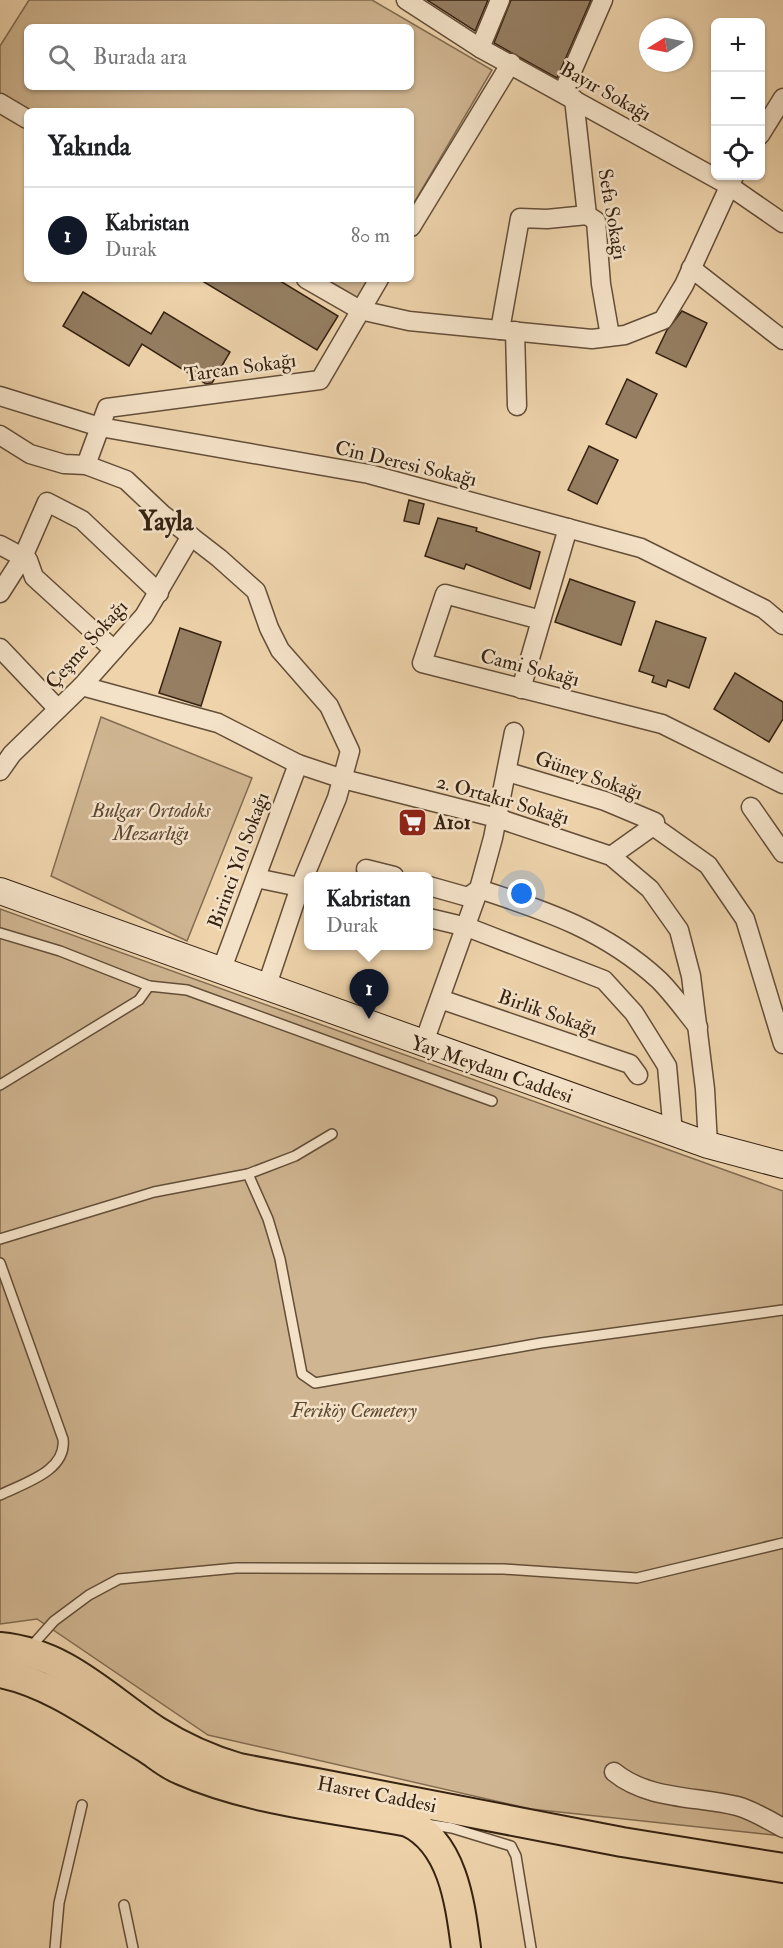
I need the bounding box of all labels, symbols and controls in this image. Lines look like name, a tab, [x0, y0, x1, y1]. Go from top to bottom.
north arrow	[639, 18, 693, 72]
map controls	[711, 18, 765, 180]
button: +	[711, 18, 765, 72]
search box	[24, 24, 414, 90]
icon: search	[45, 41, 78, 74]
text: Burada ara	[93, 43, 187, 71]
street label: Bayır Sokağı	[556, 56, 656, 127]
button: −	[711, 72, 765, 126]
button: locate	[711, 126, 765, 180]
text: Yakında	[48, 131, 130, 163]
street label: Sefa Sokağı	[592, 167, 633, 261]
text: Kabristan	[105, 209, 189, 237]
text: 1	[64, 223, 71, 248]
text: 80 m	[351, 223, 390, 248]
text: Durak	[105, 237, 157, 262]
street label: Tarcan Sokağı	[183, 347, 298, 388]
street label: Cin Deresi Sokağı	[333, 435, 479, 492]
district label: Yayla	[138, 506, 195, 539]
street label: Çeşme Sokağı	[40, 595, 133, 694]
street label: Cami Sokağı	[478, 643, 582, 692]
street label: Güney Sokağı	[532, 745, 646, 806]
street label: 2. Ortakır Sokağı	[434, 769, 572, 830]
street label: Birinci Yol Sokağı	[202, 789, 275, 932]
park label: Bulgar Ortodoks Mezarlığı	[91, 798, 211, 846]
supermarket icon: A101	[397, 806, 429, 838]
place label: A101	[433, 810, 471, 835]
popup	[304, 872, 433, 950]
your location	[507, 879, 536, 908]
text: Kabristan	[326, 885, 411, 913]
text: Durak	[326, 913, 378, 938]
pin: 1	[350, 970, 388, 1019]
street label: Birlik Sokağı	[495, 984, 601, 1041]
street label: Yay Meydanı Caddesi	[407, 1030, 576, 1109]
park label: Feriköy Cemetery	[290, 1398, 417, 1423]
street label: Hasret Caddesi	[315, 1771, 439, 1818]

